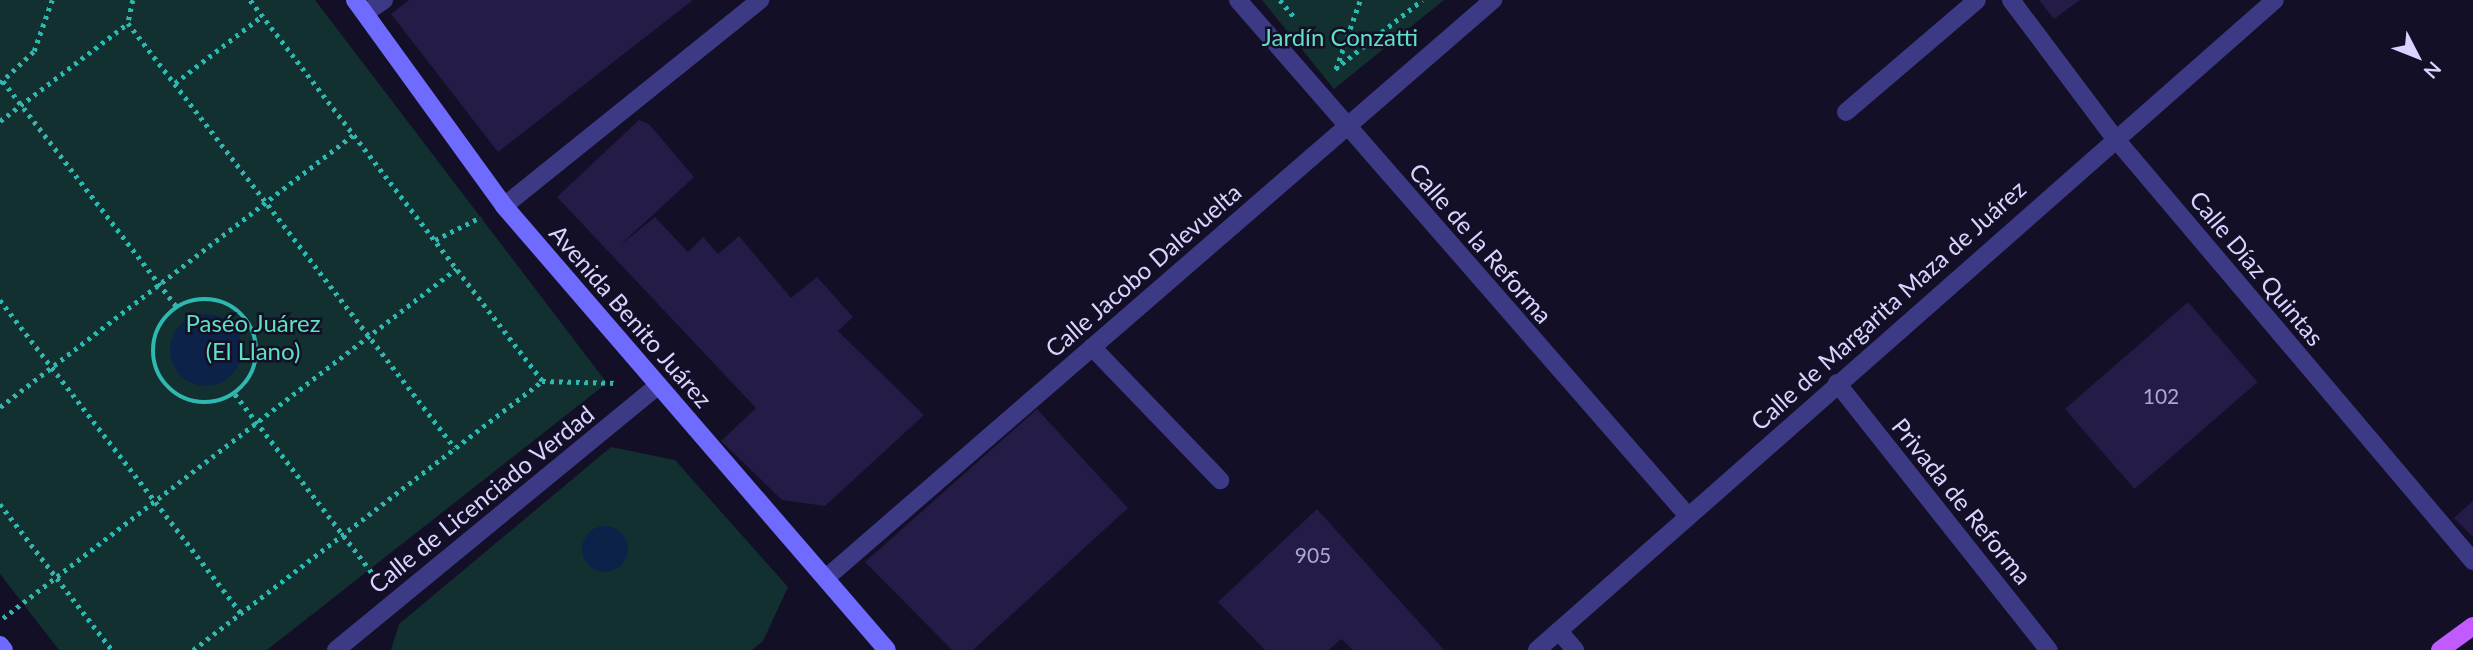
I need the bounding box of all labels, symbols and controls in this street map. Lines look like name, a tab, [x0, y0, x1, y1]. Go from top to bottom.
north arrow	[2382, 21, 2452, 91]
park label: Jardín Conzatti	[1262, 23, 1418, 51]
text: N	[2420, 57, 2446, 84]
street label: Calle de la Reforma	[1404, 157, 1558, 329]
street label: Calle de Margarita Maza de Juárez	[1745, 174, 2031, 436]
street label: Calle Jacobo Dalevuelta	[1039, 177, 1247, 363]
street label: Calle Díaz Quintas	[2184, 185, 2330, 351]
street label: Avenida Benito Juárez	[544, 219, 718, 413]
park label: Paséo Juárez (El Llano)	[185, 309, 321, 365]
house number: 102	[2143, 383, 2179, 409]
street label: Calle de Licenciado Verdad	[362, 399, 600, 599]
street label: Privada de Reforma	[1886, 412, 2038, 590]
house number: 905	[1295, 542, 1331, 568]

